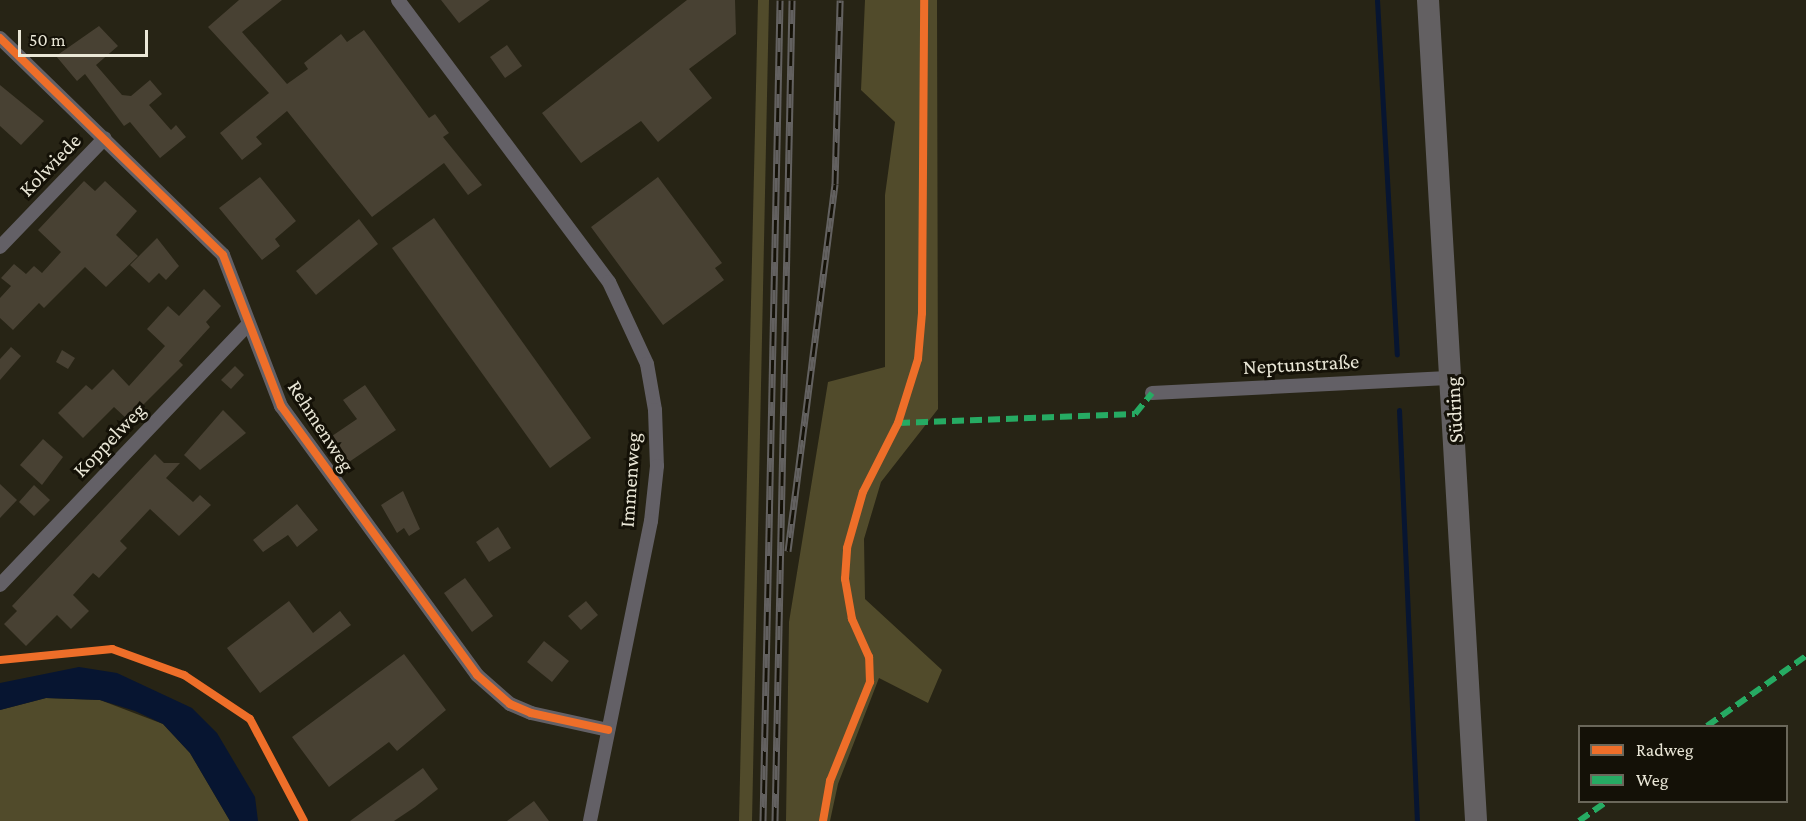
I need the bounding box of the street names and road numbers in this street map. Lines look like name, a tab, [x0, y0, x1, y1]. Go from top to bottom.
street label: Kolwiede	[14, 128, 86, 202]
street label: Neptunstraße	[1242, 348, 1360, 380]
street label: Rehmenweg	[282, 376, 360, 476]
street label: Südring	[1440, 376, 1468, 444]
street label: Koppelweg	[67, 398, 151, 482]
street label: Immenweg	[614, 432, 646, 528]

